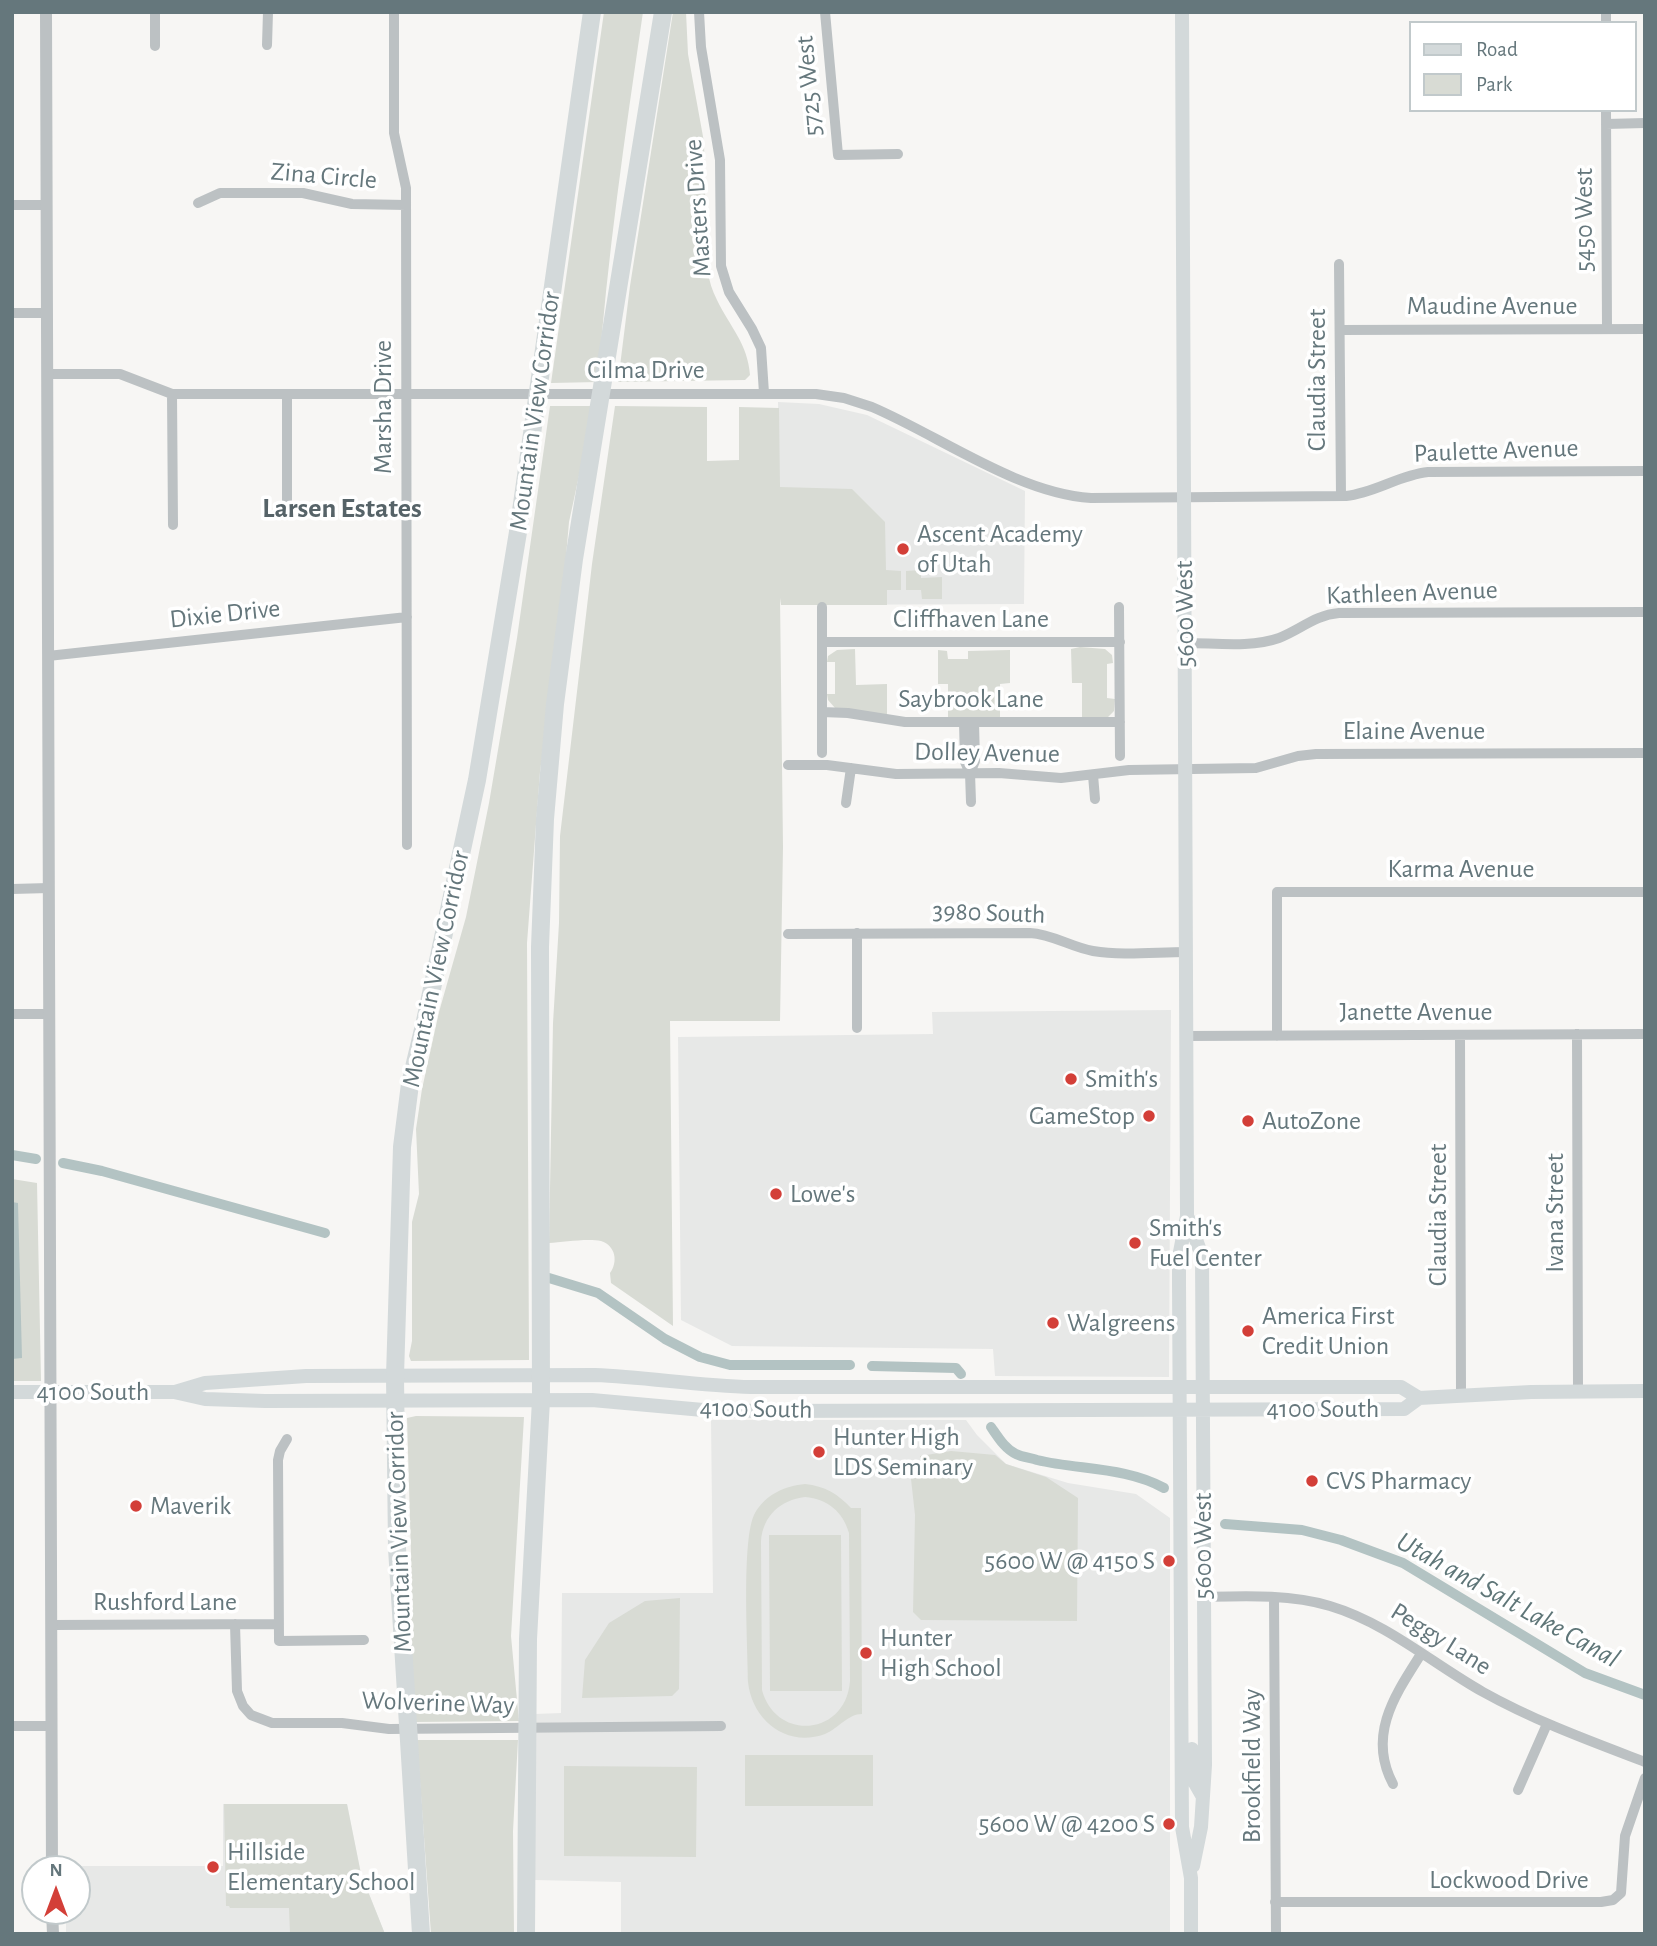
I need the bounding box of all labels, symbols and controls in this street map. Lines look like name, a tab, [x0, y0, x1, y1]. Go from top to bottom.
legend	[1408, 21, 1636, 112]
street label: 5725 West	[789, 34, 829, 138]
text: Road	[1476, 39, 1518, 60]
text: Park	[1476, 74, 1512, 95]
street label: Masters Drive	[678, 138, 718, 278]
street label: Zina Circle	[270, 156, 378, 196]
street label: 5450 West	[1568, 168, 1600, 272]
street label: Mountain View Corridor	[503, 289, 567, 533]
street label: Maudine Avenue	[1407, 290, 1577, 322]
street label: Claudia Street	[1301, 309, 1333, 451]
street label: Marsha Drive	[367, 340, 399, 474]
street label: Cilma Drive	[587, 354, 705, 386]
street label: Paulette Avenue	[1413, 433, 1579, 469]
district label: Larsen Estates	[262, 492, 422, 526]
place label: Ascent Academy of Utah	[917, 518, 1083, 580]
marker: Ascent Academy of Utah	[895, 541, 911, 557]
street label: 5600 West	[1168, 560, 1202, 668]
street label: Kathleen Avenue	[1326, 574, 1498, 612]
street label: Dixie Drive	[168, 593, 282, 635]
street label: Cliffhaven Lane	[893, 603, 1049, 635]
street label: Saybrook Lane	[898, 683, 1044, 715]
street label: Elaine Avenue	[1343, 715, 1485, 747]
street label: Dolley Avenue	[914, 736, 1060, 770]
street label: Mountain View Corridor	[396, 848, 476, 1090]
street label: Karma Avenue	[1387, 853, 1535, 885]
street label: 3980 South	[932, 895, 1046, 931]
street label: Janette Avenue	[1340, 996, 1492, 1028]
place label: Smith's	[1085, 1063, 1158, 1095]
marker: Smith's	[1063, 1071, 1079, 1087]
place label: GameStop	[1029, 1100, 1135, 1132]
place label: AutoZone	[1262, 1105, 1361, 1137]
marker: GameStop	[1141, 1108, 1157, 1124]
marker: AutoZone	[1240, 1113, 1256, 1129]
street label: Claudia Street	[1422, 1144, 1454, 1286]
street label: Ivana Street	[1539, 1153, 1571, 1273]
place label: Lowe's	[790, 1178, 855, 1210]
marker: Lowe's	[768, 1186, 784, 1202]
place label: Smith's Fuel Center	[1149, 1212, 1262, 1274]
marker: Smith's Fuel Center	[1127, 1235, 1143, 1251]
place label: America First Credit Union	[1262, 1300, 1394, 1362]
place label: Walgreens	[1067, 1307, 1175, 1339]
marker: Walgreens	[1045, 1315, 1061, 1331]
marker: America First Credit Union	[1240, 1323, 1256, 1339]
street label: 4100 South	[37, 1376, 149, 1408]
street label: 4100 South	[699, 1392, 813, 1426]
street label: 4100 South	[1267, 1393, 1379, 1425]
street label: Mountain View Corridor	[379, 1411, 419, 1653]
place label: Hunter High LDS Seminary	[833, 1421, 973, 1482]
marker: Hunter High LDS Seminary	[811, 1444, 827, 1460]
place label: CVS Pharmacy	[1326, 1465, 1471, 1497]
marker: CVS Pharmacy	[1304, 1473, 1320, 1489]
place label: Maverik	[150, 1490, 231, 1522]
street label: 5600 West	[1187, 1493, 1219, 1599]
marker: Maverik	[128, 1498, 144, 1514]
water label: Utah and Salt Lake Canal	[1390, 1525, 1626, 1675]
place label: 5600 W @ 4150 S	[984, 1545, 1155, 1577]
marker: 5600 W @ 4150 S	[1161, 1553, 1177, 1569]
street label: Rushford Lane	[93, 1586, 237, 1618]
street label: Peggy Lane	[1385, 1596, 1497, 1682]
place label: Hunter High School	[880, 1622, 1002, 1684]
marker: Hunter High School	[858, 1645, 874, 1661]
street label: Wolverine Way	[361, 1685, 515, 1721]
street label: Brookfield Way	[1236, 1689, 1268, 1843]
place label: 5600 W @ 4200 S	[979, 1808, 1155, 1840]
marker: 5600 W @ 4200 S	[1161, 1816, 1177, 1832]
place label: Hillside Elementary School	[227, 1836, 415, 1898]
north arrow	[21, 1855, 91, 1925]
marker: Hillside Elementary School	[205, 1859, 221, 1875]
text: N	[49, 1861, 63, 1880]
street label: Lockwood Drive	[1429, 1864, 1589, 1896]

